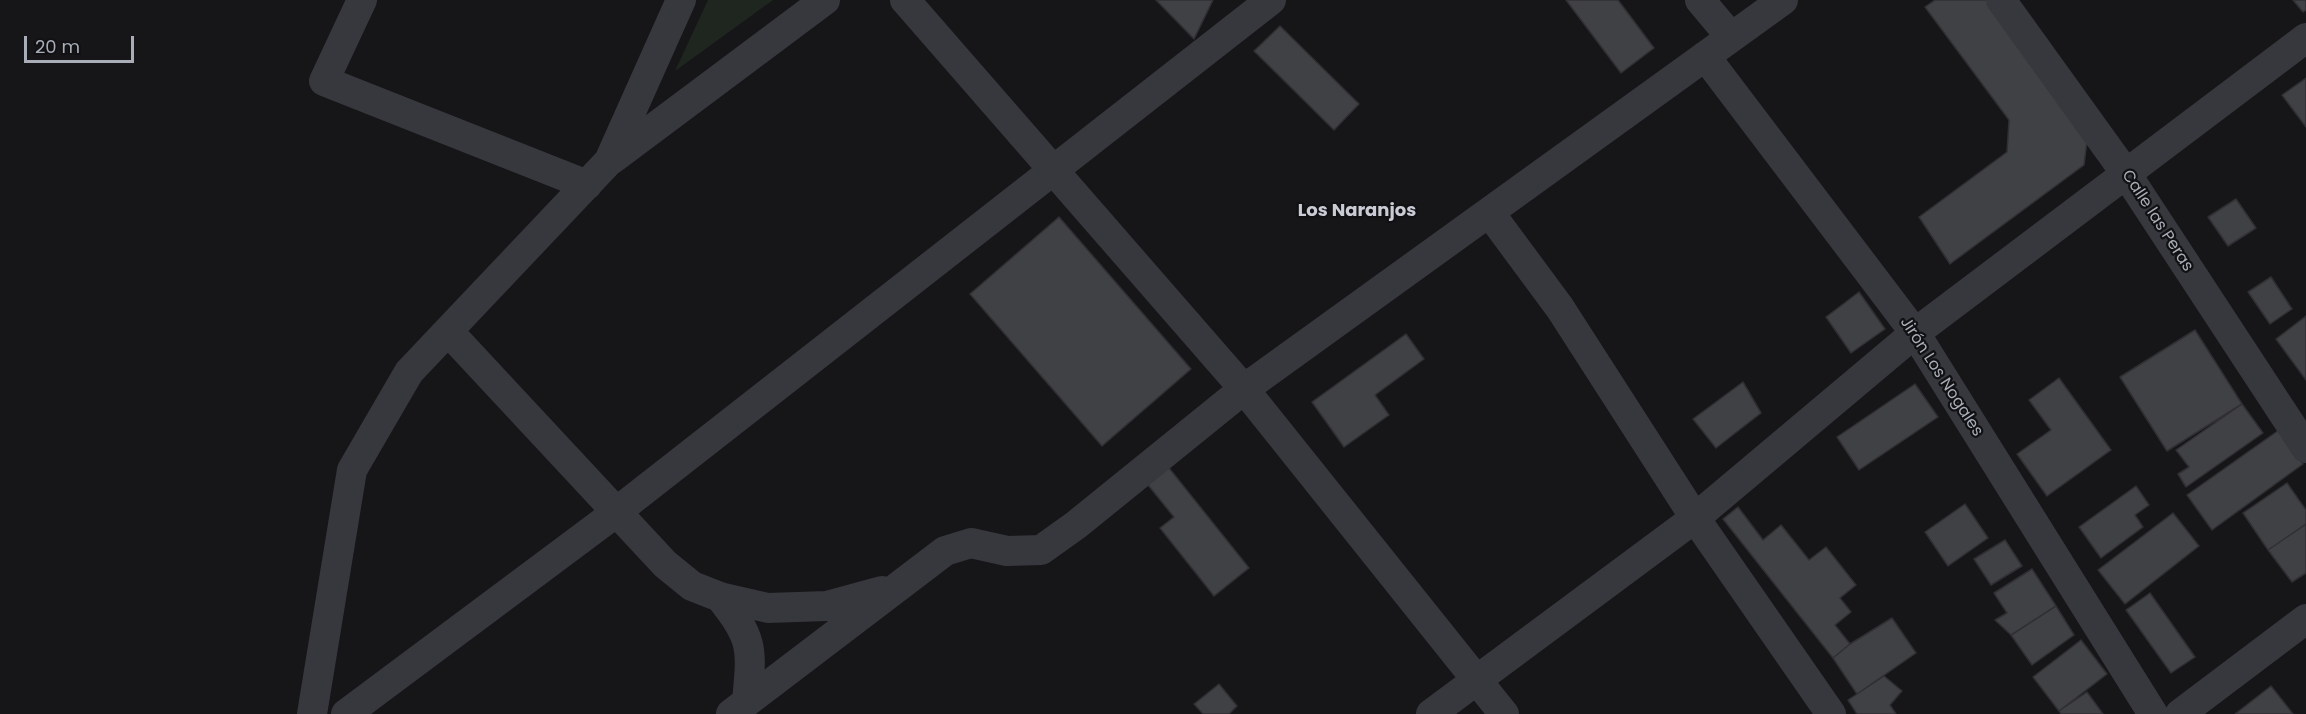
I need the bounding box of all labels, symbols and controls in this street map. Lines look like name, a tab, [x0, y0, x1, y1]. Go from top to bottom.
scale bar	[27, 24, 136, 62]
text: 20 m	[35, 34, 80, 59]
street label: Calle las Peras	[2117, 167, 2197, 275]
district label: Los Naranjos	[1298, 200, 1416, 222]
street label: Jirón Los Nogales	[1895, 314, 1987, 440]

